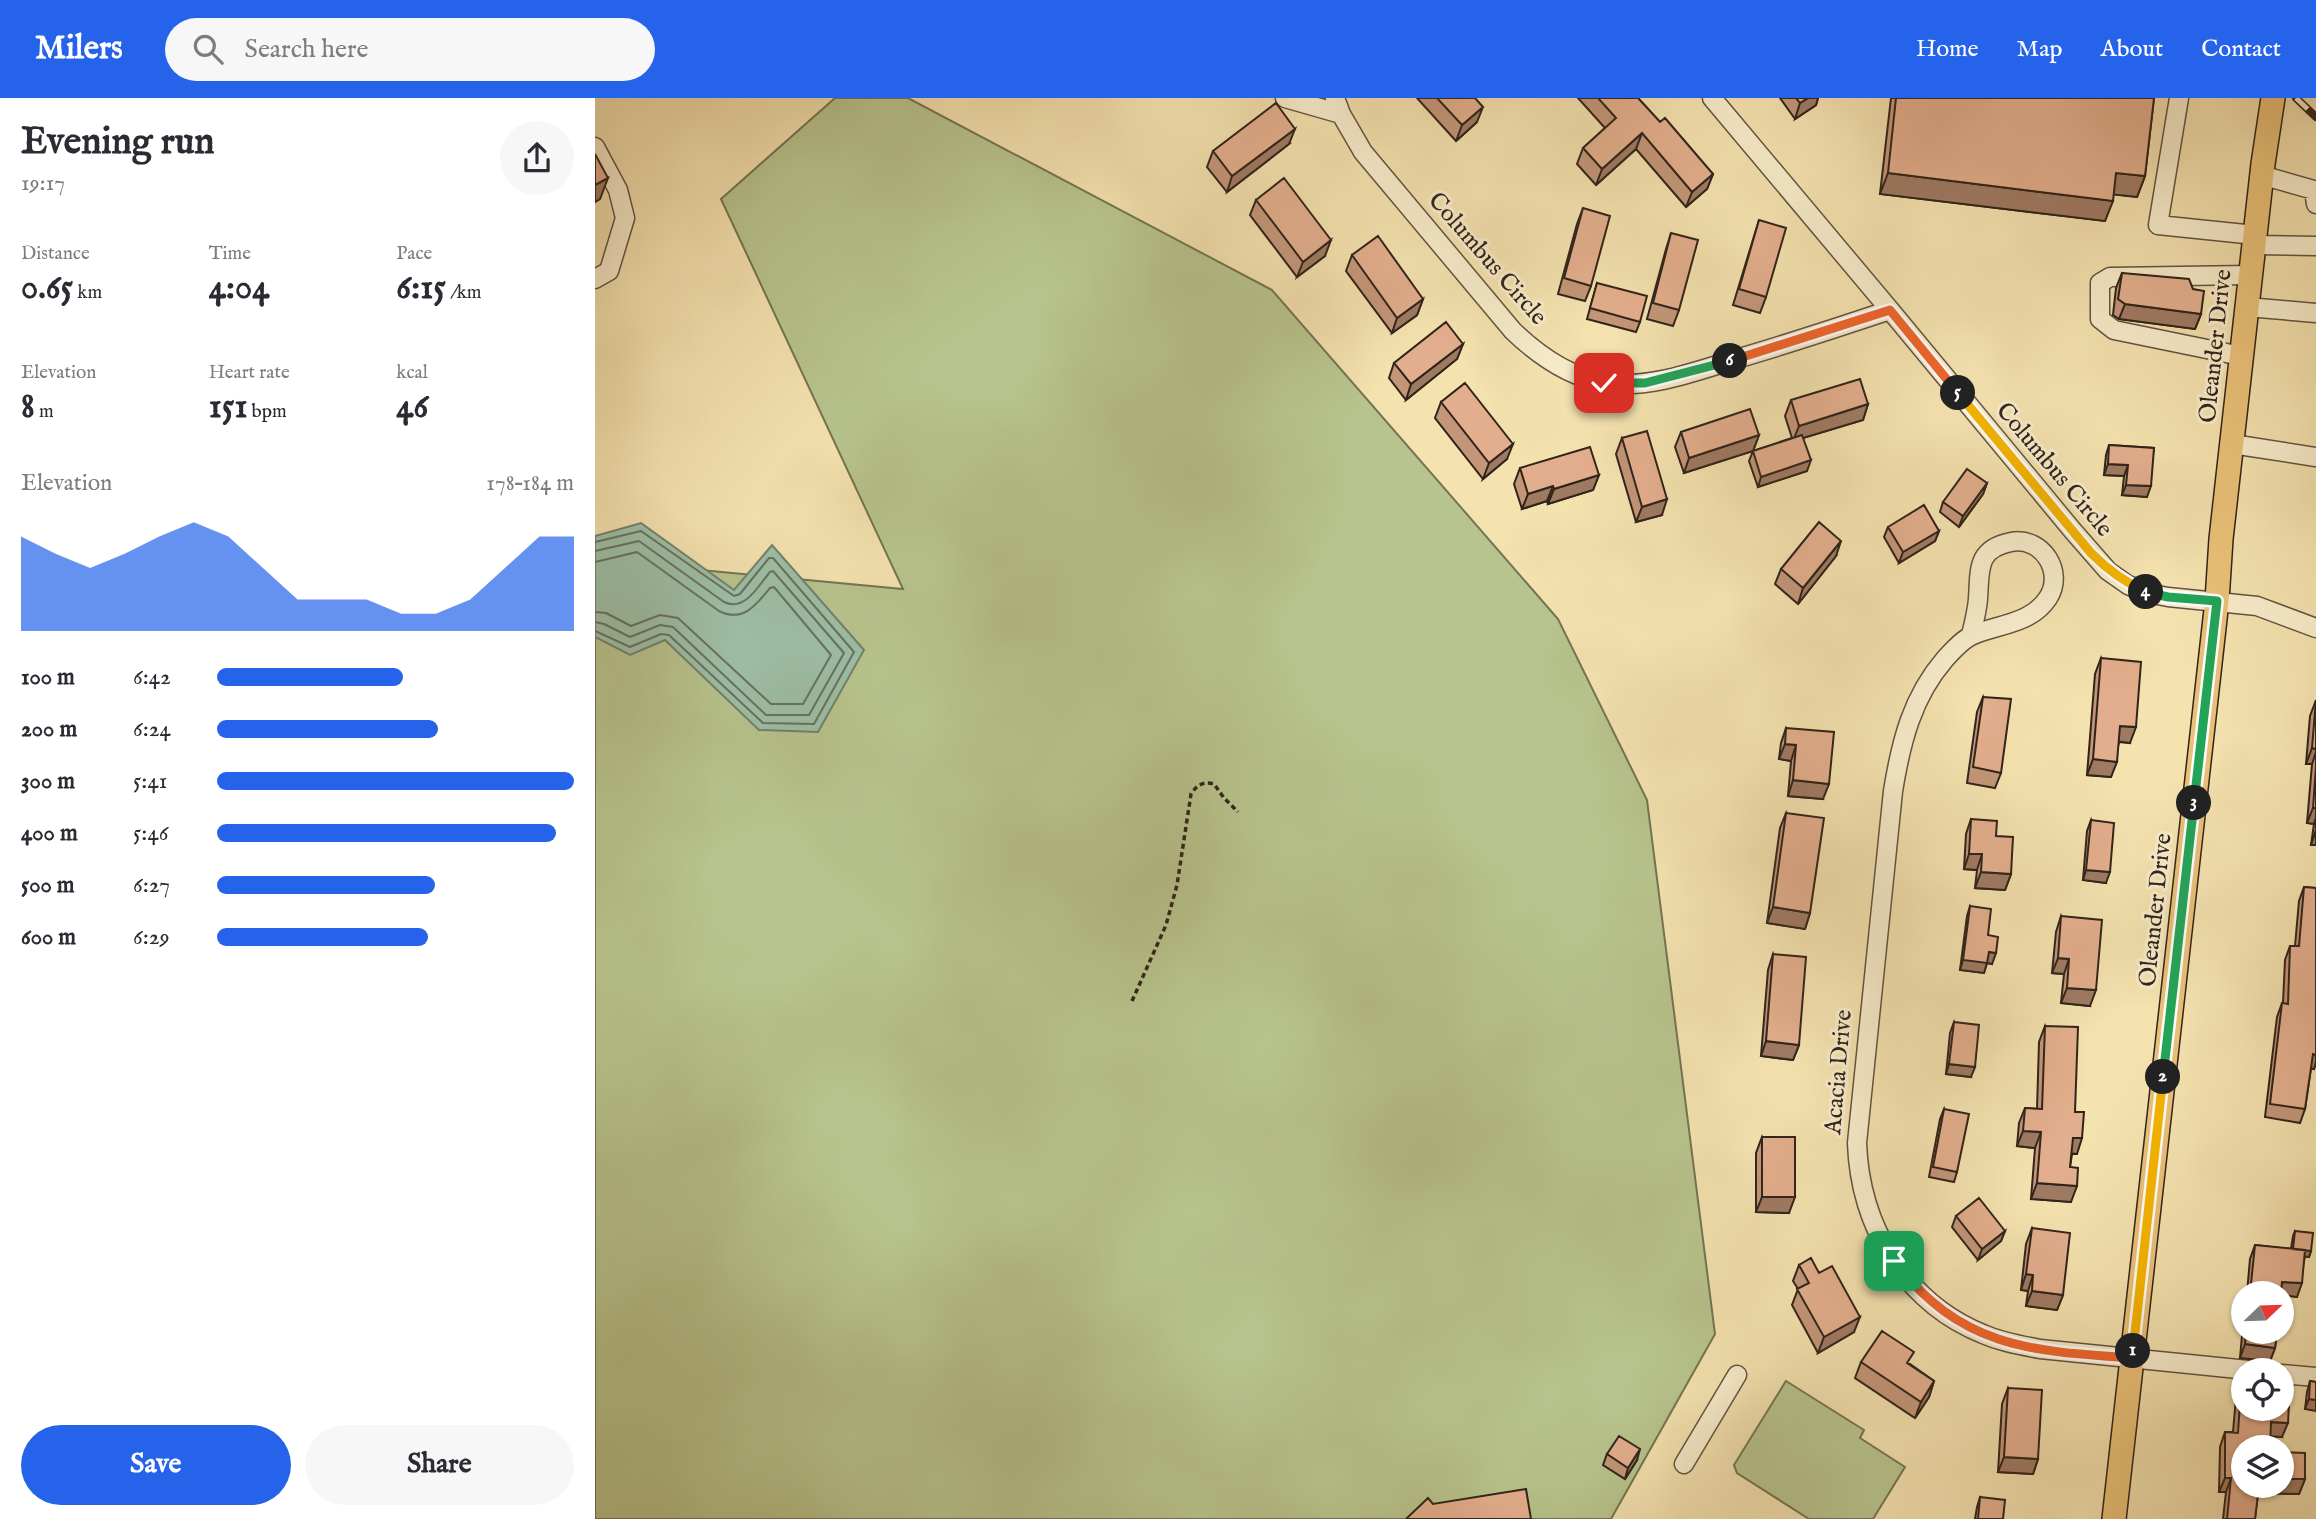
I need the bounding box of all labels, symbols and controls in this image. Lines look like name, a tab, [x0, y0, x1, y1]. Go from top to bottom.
search box	[165, 18, 655, 81]
text: Milers	[35, 28, 123, 70]
icon: search	[189, 30, 227, 68]
text: Search here	[245, 33, 369, 66]
text: Home	[1916, 34, 1979, 65]
text: Map	[2017, 34, 2063, 65]
text: About	[2101, 34, 2163, 65]
text: Contact	[2201, 34, 2281, 65]
text: Evening run	[21, 119, 215, 167]
button: share	[500, 121, 574, 195]
text: 19:17	[21, 169, 65, 198]
street label: Columbus Circle	[1421, 186, 1553, 332]
text: Distance	[21, 242, 90, 266]
text: Time	[209, 242, 251, 266]
text: Pace	[396, 242, 432, 266]
text: 0.65	[21, 266, 73, 311]
text: 4:04	[209, 266, 269, 311]
text: 6:15	[396, 266, 446, 311]
street label: Oleander Drive	[2193, 268, 2239, 424]
text: km	[73, 281, 102, 305]
text: /km	[446, 281, 482, 305]
pin: 6	[1713, 344, 1747, 378]
text: 6	[1725, 348, 1734, 372]
pin	[1574, 353, 1634, 413]
text: Elevation	[21, 361, 96, 385]
text: Heart rate	[209, 361, 290, 385]
text: kcal	[396, 361, 428, 385]
icon: check	[1585, 364, 1623, 402]
pin: 5	[1941, 376, 1975, 410]
text: 5	[1954, 380, 1961, 404]
text: 8	[21, 385, 35, 430]
text: 151	[209, 385, 247, 430]
text: 46	[396, 385, 428, 430]
street label: Columbus Circle	[1989, 396, 2119, 544]
text: m	[35, 400, 54, 424]
text: bpm	[247, 400, 287, 424]
text: Elevation	[21, 469, 112, 498]
text: 178–184 m	[486, 469, 574, 498]
pin: 4	[2129, 574, 2163, 610]
text: 4	[2141, 579, 2150, 603]
text: 100 m	[21, 663, 75, 692]
text: 6:42	[133, 663, 171, 692]
text: 200 m	[21, 715, 77, 744]
text: 6:24	[133, 715, 171, 744]
text: 300 m	[21, 767, 75, 796]
text: 5:41	[133, 767, 167, 796]
pin: 3	[2177, 786, 2211, 820]
text: 3	[2190, 790, 2197, 814]
text: 400 m	[21, 819, 78, 848]
text: 5:46	[133, 819, 168, 848]
street label: Oleander Drive	[2133, 832, 2179, 988]
text: 500 m	[21, 871, 75, 900]
text: 6:27	[133, 871, 170, 900]
text: 600 m	[21, 923, 76, 952]
text: 6:29	[133, 923, 170, 952]
street label: Acacia Drive	[1818, 1008, 1860, 1137]
pin: 2	[2145, 1060, 2181, 1094]
text: 2	[2158, 1064, 2167, 1088]
pin	[1864, 1231, 1924, 1291]
icon: arrive	[1875, 1242, 1913, 1280]
north arrow	[2231, 1281, 2294, 1344]
map controls	[2231, 1281, 2294, 1498]
pin: 1	[2115, 1334, 2151, 1368]
text: 1	[2129, 1338, 2136, 1362]
button: locate	[2231, 1358, 2294, 1421]
button: Save	[21, 1425, 291, 1505]
button: Share	[305, 1425, 574, 1505]
button: layers	[2231, 1435, 2294, 1498]

